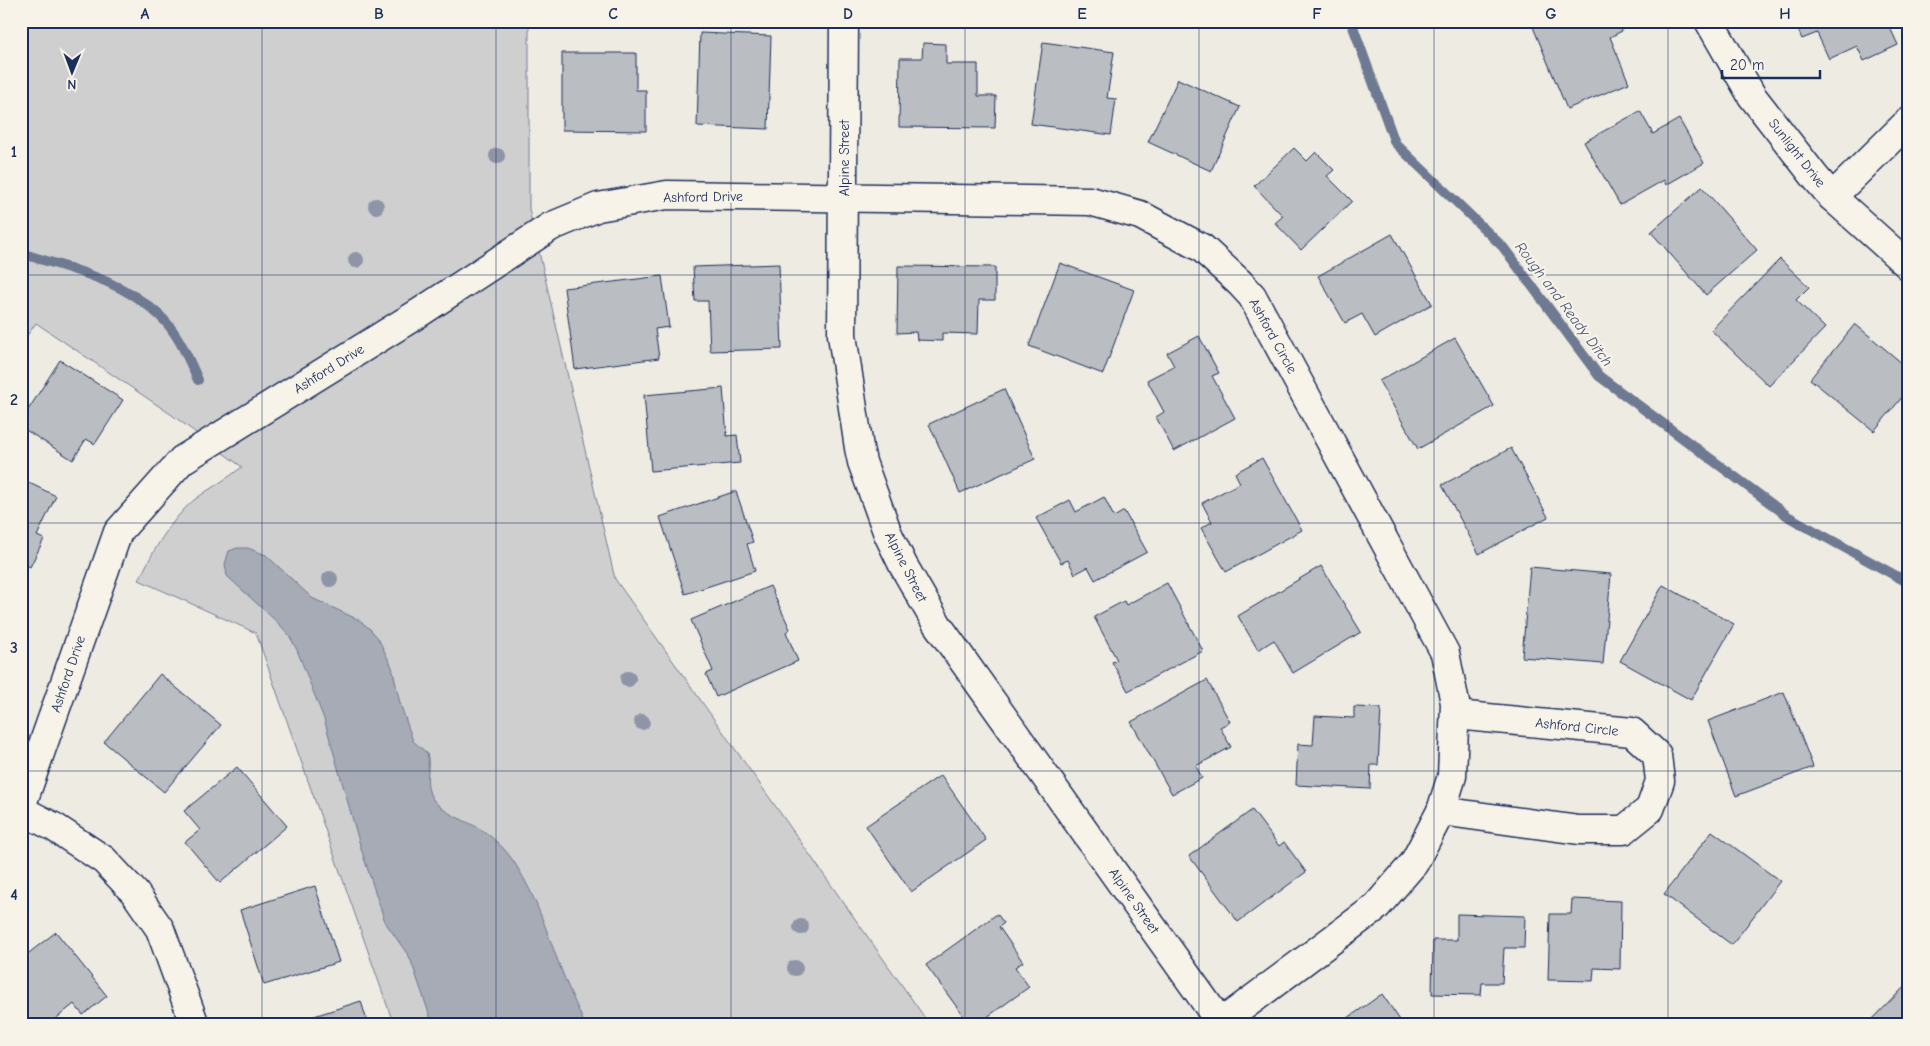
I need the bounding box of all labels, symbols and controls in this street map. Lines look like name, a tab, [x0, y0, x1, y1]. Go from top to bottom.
text: A	[141, 5, 150, 23]
text: B	[374, 5, 384, 23]
text: C	[608, 5, 618, 23]
text: D	[843, 5, 853, 23]
text: E	[1077, 5, 1087, 23]
text: F	[1312, 5, 1322, 23]
text: G	[1545, 5, 1557, 23]
text: H	[1779, 5, 1791, 23]
north arrow	[48, 48, 98, 98]
scale bar	[1722, 48, 1820, 80]
text: 20 m	[1730, 56, 1764, 74]
text: N	[67, 76, 76, 93]
street label: Sunlight Drive	[1765, 115, 1829, 191]
street label: Alpine Street	[836, 119, 853, 196]
text: 1	[11, 143, 17, 161]
street label: Ashford Drive	[663, 188, 743, 206]
water label: Rough and Ready Ditch	[1511, 238, 1617, 370]
street label: Ashford Circle	[1245, 295, 1301, 377]
street label: Ashford Drive	[291, 341, 367, 397]
text: 2	[10, 391, 18, 409]
street label: Alpine Street	[881, 529, 931, 606]
street label: Ashford Drive	[47, 633, 89, 715]
text: 3	[10, 639, 18, 657]
street label: Ashford Circle	[1535, 714, 1619, 740]
street label: Alpine Street	[1105, 865, 1163, 938]
text: 4	[10, 886, 18, 904]

